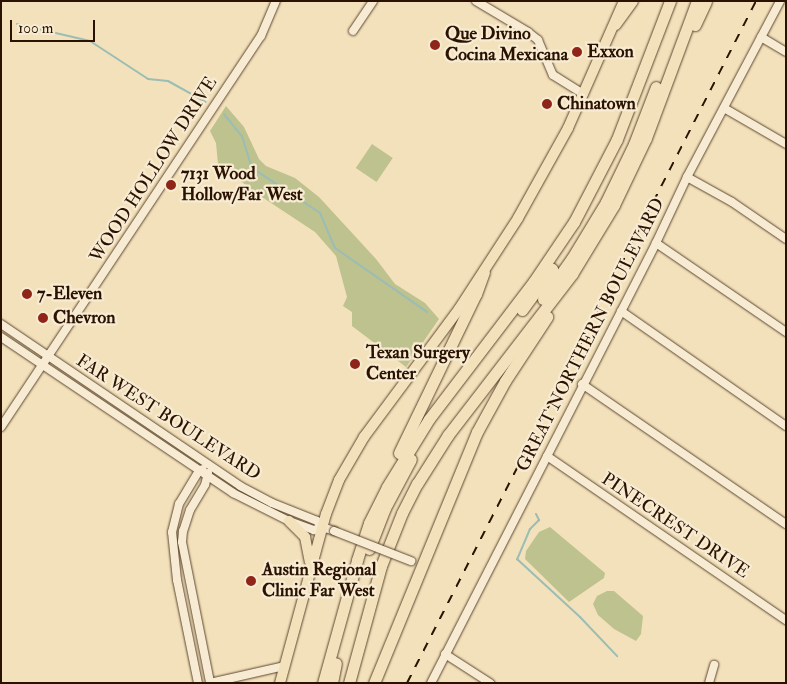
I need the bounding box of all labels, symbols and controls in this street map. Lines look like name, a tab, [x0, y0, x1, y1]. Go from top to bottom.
scale bar	[12, 10, 98, 42]
text: 100 m	[18, 19, 53, 38]
place label: Que Divino Cocina Mexicana	[445, 24, 568, 66]
marker: Que Divino Cocina Mexicana	[429, 39, 441, 51]
place label: Exxon	[587, 41, 634, 63]
marker: Exxon	[571, 46, 583, 58]
street label: WOOD HOLLOW DRIVE	[86, 73, 222, 267]
place label: Chinatown	[557, 93, 636, 115]
marker: Chinatown	[541, 98, 553, 110]
place label: 7131 Wood Hollow/Far West	[181, 164, 302, 206]
marker: 7131 Wood Hollow/Far West	[165, 179, 177, 191]
street label: GREAT NORTHERN BOULEVARD	[512, 195, 670, 475]
place label: 7-Eleven	[37, 283, 102, 305]
marker: 7-Eleven	[21, 288, 33, 300]
place label: Chevron	[53, 307, 115, 329]
marker: Chevron	[37, 312, 49, 324]
place label: Texan Surgery Center	[366, 343, 470, 386]
street label: FAR WEST BOULEVARD	[72, 350, 264, 486]
marker: Texan Surgery Center	[348, 357, 362, 371]
street label: PINECREST DRIVE	[597, 469, 753, 583]
place label: Austin Regional Clinic Far West	[262, 560, 376, 602]
marker: Austin Regional Clinic Far West	[244, 574, 258, 588]

